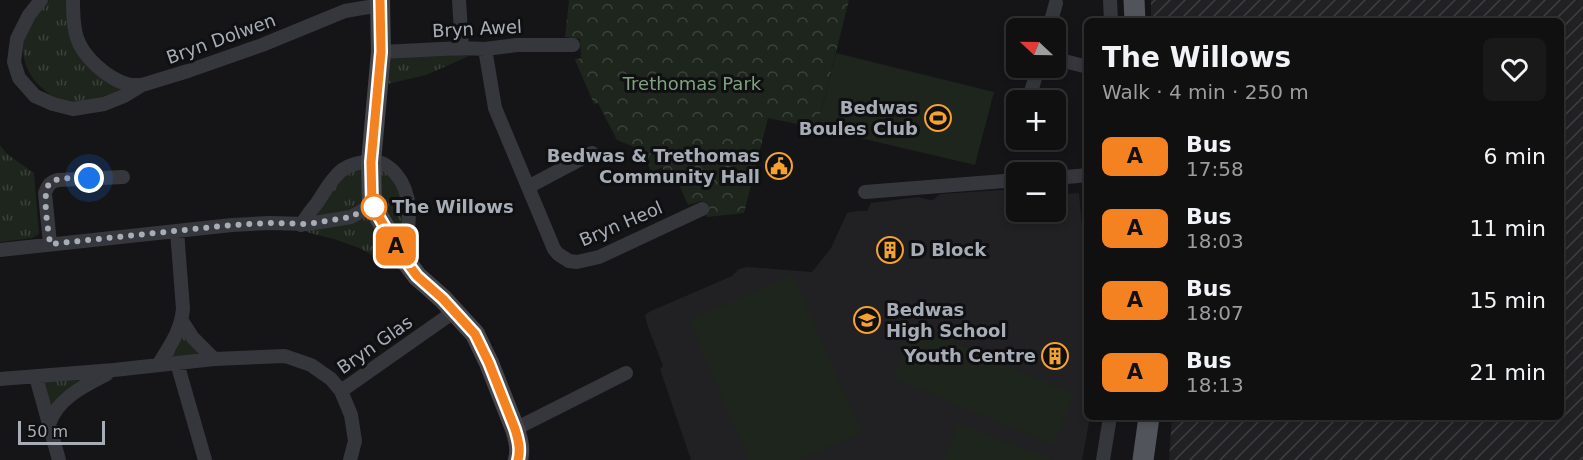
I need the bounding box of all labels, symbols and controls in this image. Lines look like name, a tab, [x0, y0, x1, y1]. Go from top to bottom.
street label: Bryn Dolwen	[163, 9, 278, 68]
street label: Bryn Awel	[432, 16, 522, 41]
north arrow	[1006, 18, 1066, 78]
map controls	[1006, 18, 1066, 222]
button: heart	[1483, 38, 1546, 101]
text: The Willows	[1102, 41, 1291, 74]
park label: Trethomas Park	[622, 73, 762, 94]
text: Walk · 4 min · 250 m	[1102, 80, 1309, 104]
button: +	[1006, 90, 1066, 150]
place label: Bedwas Boules Club	[799, 97, 918, 139]
sports icon: Bedwas Boules Club	[923, 103, 953, 133]
text: Bus	[1186, 132, 1232, 157]
text: A	[1127, 144, 1143, 168]
text: 6 min	[1484, 144, 1546, 169]
place label: Bedwas & Trethomas Community Hall	[547, 145, 760, 187]
public building icon: Bedwas & Trethomas Community Hall	[764, 151, 794, 181]
text: 17:58	[1186, 157, 1244, 181]
button: −	[1006, 162, 1066, 222]
your location	[74, 163, 104, 193]
marker: The Willows	[361, 194, 387, 220]
place label: The Willows	[392, 196, 514, 217]
street label: Bryn Heol	[576, 197, 665, 250]
text: Bus	[1186, 204, 1232, 229]
text: A	[1127, 216, 1143, 240]
text: 11 min	[1470, 216, 1546, 241]
line badge: A	[376, 226, 416, 266]
text: 18:03	[1186, 229, 1244, 253]
text: A	[388, 234, 404, 258]
building icon: D Block	[875, 235, 905, 265]
place label: D Block	[910, 239, 987, 260]
text: Bus	[1186, 276, 1232, 301]
text: A	[1127, 288, 1143, 312]
text: 15 min	[1470, 288, 1546, 313]
place label: Bedwas High School	[886, 299, 1007, 341]
text: 18:07	[1186, 301, 1244, 325]
school or university icon: Bedwas High School	[852, 305, 882, 335]
street label: Bryn Glas	[333, 311, 416, 378]
building icon: Youth Centre	[1040, 341, 1070, 371]
place label: Youth Centre	[903, 345, 1036, 366]
text: Bus	[1186, 348, 1232, 373]
text: A	[1127, 360, 1143, 384]
text: 21 min	[1470, 360, 1546, 385]
text: 18:13	[1186, 373, 1244, 397]
scale bar	[18, 418, 105, 446]
text: 50 m	[27, 422, 68, 441]

